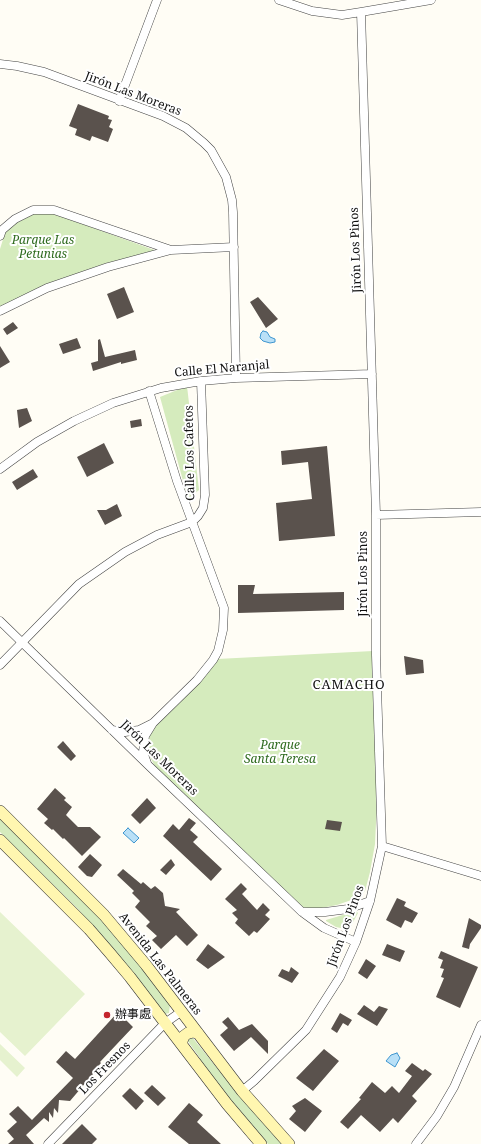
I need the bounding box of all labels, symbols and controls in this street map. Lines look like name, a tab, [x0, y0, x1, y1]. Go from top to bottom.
street label: Jirón Las Moreras	[83, 69, 183, 119]
street label: Jirón Los Pinos	[347, 207, 365, 293]
park label: Parque Las Petunias	[12, 234, 74, 262]
street label: Calle El Naranjal	[174, 358, 270, 380]
street label: Calle Los Cafetos	[182, 405, 198, 501]
street label: Jirón Los Pinos	[357, 531, 371, 617]
district label: CAMACHO	[312, 677, 386, 693]
street label: Jirón Las Moreras	[117, 717, 201, 799]
park label: Parque Santa Teresa	[244, 739, 316, 767]
street label: Jirón Los Pinos	[325, 883, 367, 969]
street label: Avenida Las Palmeras	[116, 910, 204, 1018]
place label: 辦事處	[115, 1008, 151, 1022]
marker: 辦事處	[102, 1010, 112, 1020]
street label: Los Fresnos	[76, 1039, 134, 1097]

